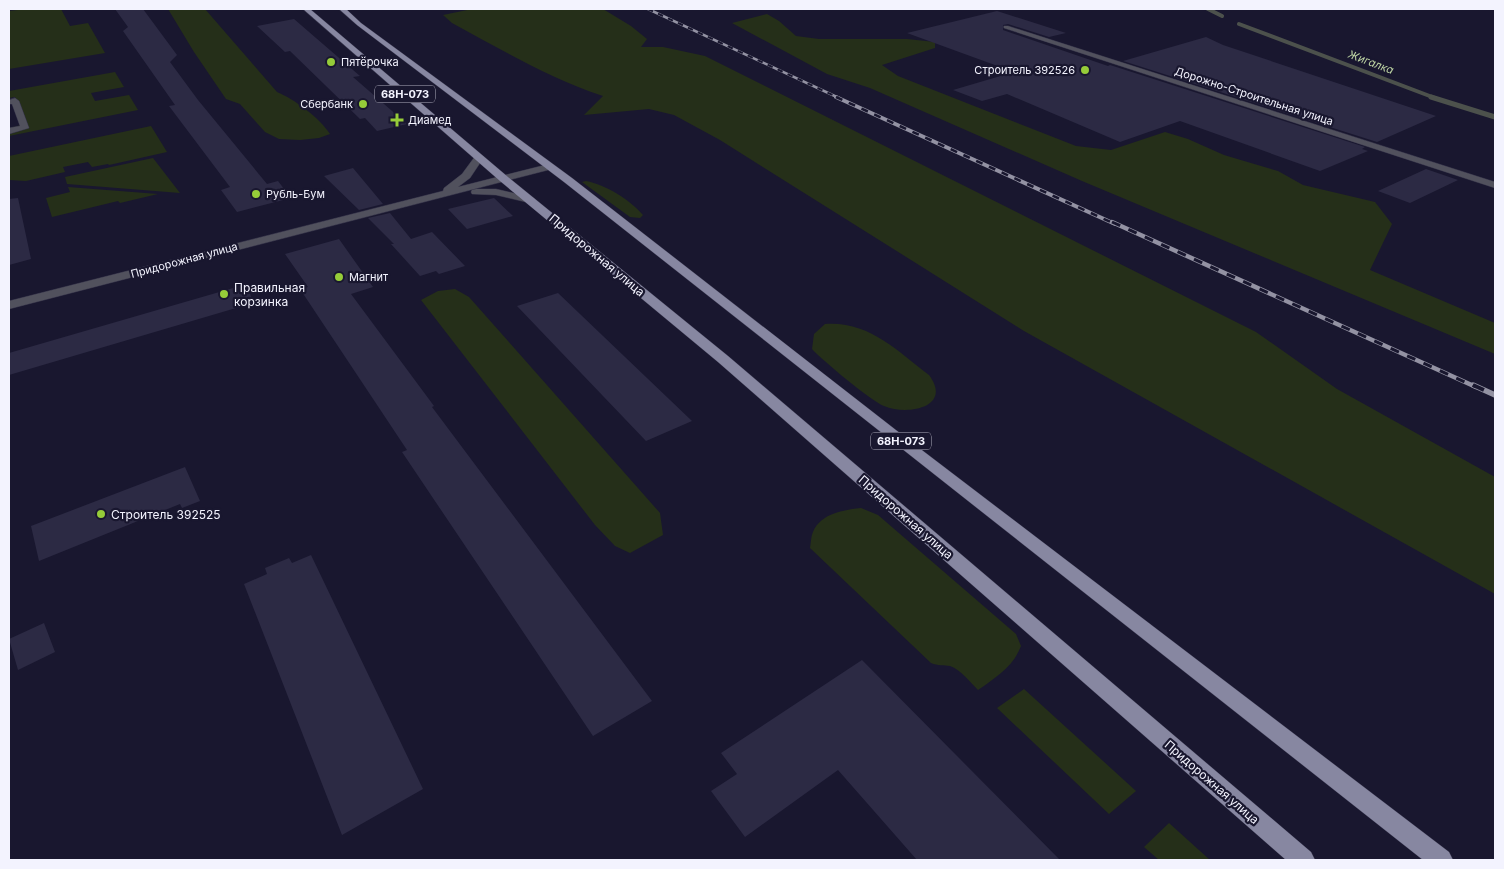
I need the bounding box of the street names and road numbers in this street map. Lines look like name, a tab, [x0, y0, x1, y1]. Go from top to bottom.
street label: Дорожно-Строительная улица	[1173, 64, 1335, 128]
road number: 68Н-073	[375, 86, 435, 102]
street label: Придорожная улица	[546, 211, 648, 299]
street label: Придорожная улица	[129, 239, 239, 281]
road number: 68Н-073	[871, 432, 931, 450]
street label: Придорожная улица	[856, 472, 956, 562]
street label: Придорожная улица	[1162, 737, 1262, 827]

